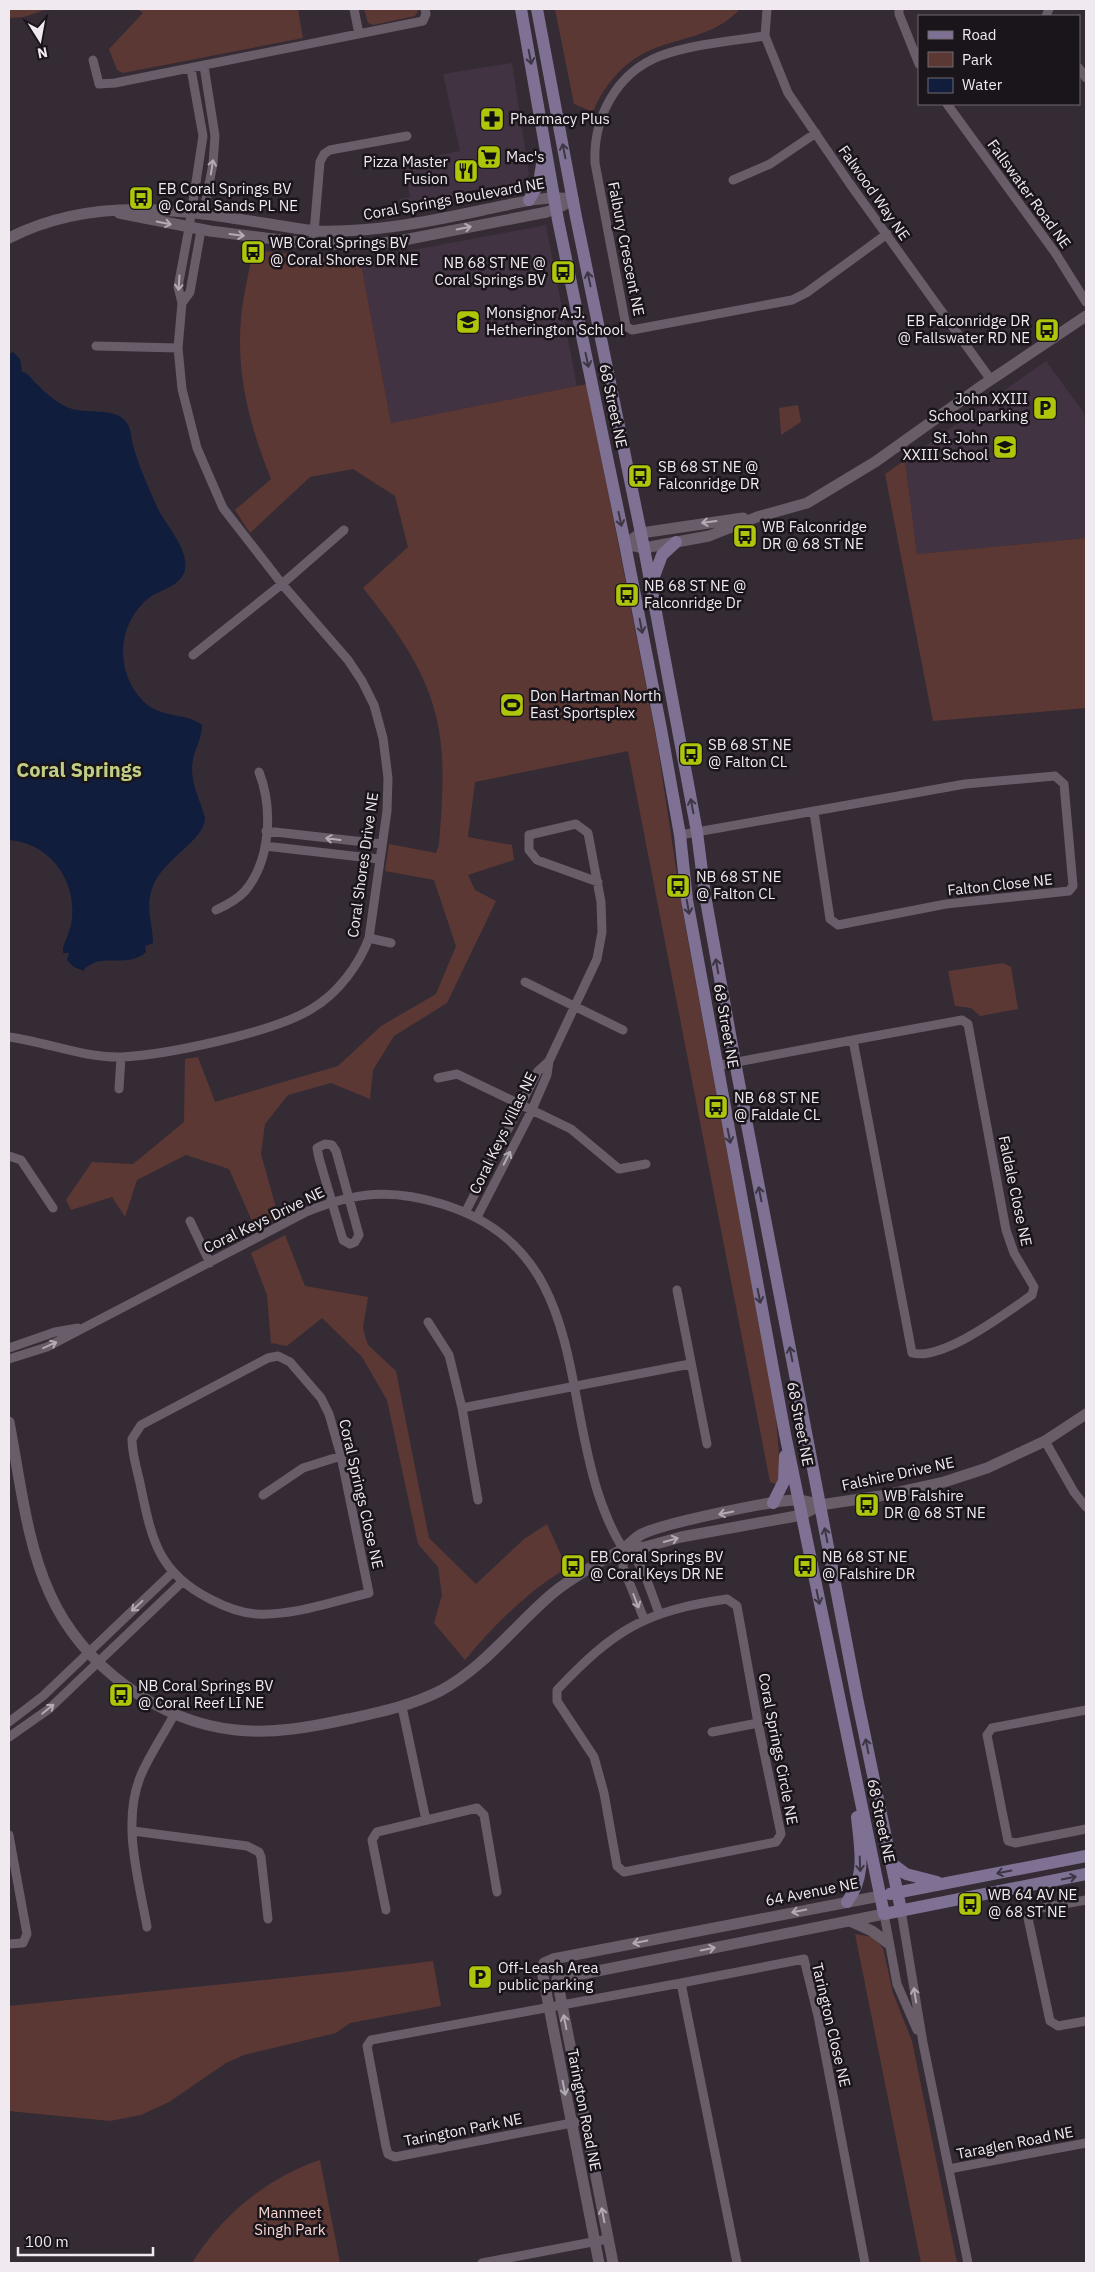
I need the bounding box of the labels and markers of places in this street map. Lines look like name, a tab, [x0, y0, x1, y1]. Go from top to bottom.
pharmacy icon: Pharmacy Plus	[479, 106, 505, 132]
place label: Pharmacy Plus	[510, 109, 610, 128]
supermarket icon: Mac's	[476, 144, 502, 170]
place label: Mac's	[506, 147, 545, 166]
place label: Pizza Master Fusion	[363, 152, 448, 188]
restaurant icon: Pizza Master Fusion	[453, 158, 479, 184]
place label: EB Coral Springs BV @ Coral Sands PL NE	[158, 179, 298, 215]
bus stop icon: EB Coral Springs BV @ Coral Sands PL NE	[128, 185, 154, 211]
place label: WB Coral Springs BV @ Coral Shores DR NE	[270, 233, 418, 269]
bus stop icon: WB Coral Springs BV @ Coral Shores DR NE	[240, 239, 266, 265]
place label: NB 68 ST NE @ Coral Springs BV	[435, 253, 546, 289]
bus stop icon: NB 68 ST NE @ Coral Springs BV	[550, 259, 576, 285]
place label: Monsignor A.J. Hetherington School	[486, 303, 624, 339]
school or university icon: Monsignor A.J. Hetherington School	[455, 309, 481, 335]
place label: EB Falconridge DR @ Fallswater RD NE	[898, 311, 1030, 347]
bus stop icon: EB Falconridge DR @ Fallswater RD NE	[1034, 317, 1060, 343]
place label: John XXIII School parking	[928, 389, 1028, 425]
parking icon: John XXIII School parking	[1032, 395, 1058, 421]
place label: St. John XXIII School	[902, 428, 988, 464]
school or university icon: St. John XXIII School	[992, 434, 1018, 460]
place label: SB 68 ST NE @ Falconridge DR	[658, 457, 759, 493]
bus stop icon: SB 68 ST NE @ Falconridge DR	[627, 463, 653, 489]
place label: WB Falconridge DR @ 68 ST NE	[762, 517, 867, 553]
bus stop icon: WB Falconridge DR @ 68 ST NE	[732, 523, 758, 549]
place label: NB 68 ST NE @ Falconridge Dr	[644, 576, 746, 612]
bus stop icon: NB 68 ST NE @ Falconridge Dr	[614, 582, 640, 608]
place label: Don Hartman North East Sportsplex	[530, 686, 662, 722]
sports icon: Don Hartman North East Sportsplex	[499, 692, 525, 718]
place label: SB 68 ST NE @ Falton CL	[708, 735, 792, 771]
bus stop icon: SB 68 ST NE @ Falton CL	[678, 741, 704, 767]
place label: NB 68 ST NE @ Falton CL	[696, 867, 781, 903]
bus stop icon: NB 68 ST NE @ Falton CL	[665, 873, 691, 899]
place label: NB 68 ST NE @ Faldale CL	[734, 1088, 821, 1124]
bus stop icon: NB 68 ST NE @ Faldale CL	[703, 1094, 729, 1120]
place label: WB Falshire DR @ 68 ST NE	[884, 1486, 986, 1522]
bus stop icon: WB Falshire DR @ 68 ST NE	[854, 1492, 880, 1518]
place label: EB Coral Springs BV @ Coral Keys DR NE	[590, 1547, 724, 1583]
place label: NB 68 ST NE @ Falshire DR	[822, 1547, 915, 1583]
bus stop icon: EB Coral Springs BV @ Coral Keys DR NE	[560, 1553, 586, 1579]
bus stop icon: NB 68 ST NE @ Falshire DR	[792, 1553, 818, 1579]
place label: NB Coral Springs BV @ Coral Reef LI NE	[138, 1676, 273, 1712]
bus stop icon: NB Coral Springs BV @ Coral Reef LI NE	[108, 1682, 134, 1708]
place label: WB 64 AV NE @ 68 ST NE	[988, 1885, 1077, 1921]
bus stop icon: WB 64 AV NE @ 68 ST NE	[957, 1891, 983, 1917]
place label: Off-Leash Area public parking	[498, 1958, 599, 1994]
parking icon: Off-Leash Area public parking	[467, 1964, 493, 1990]

